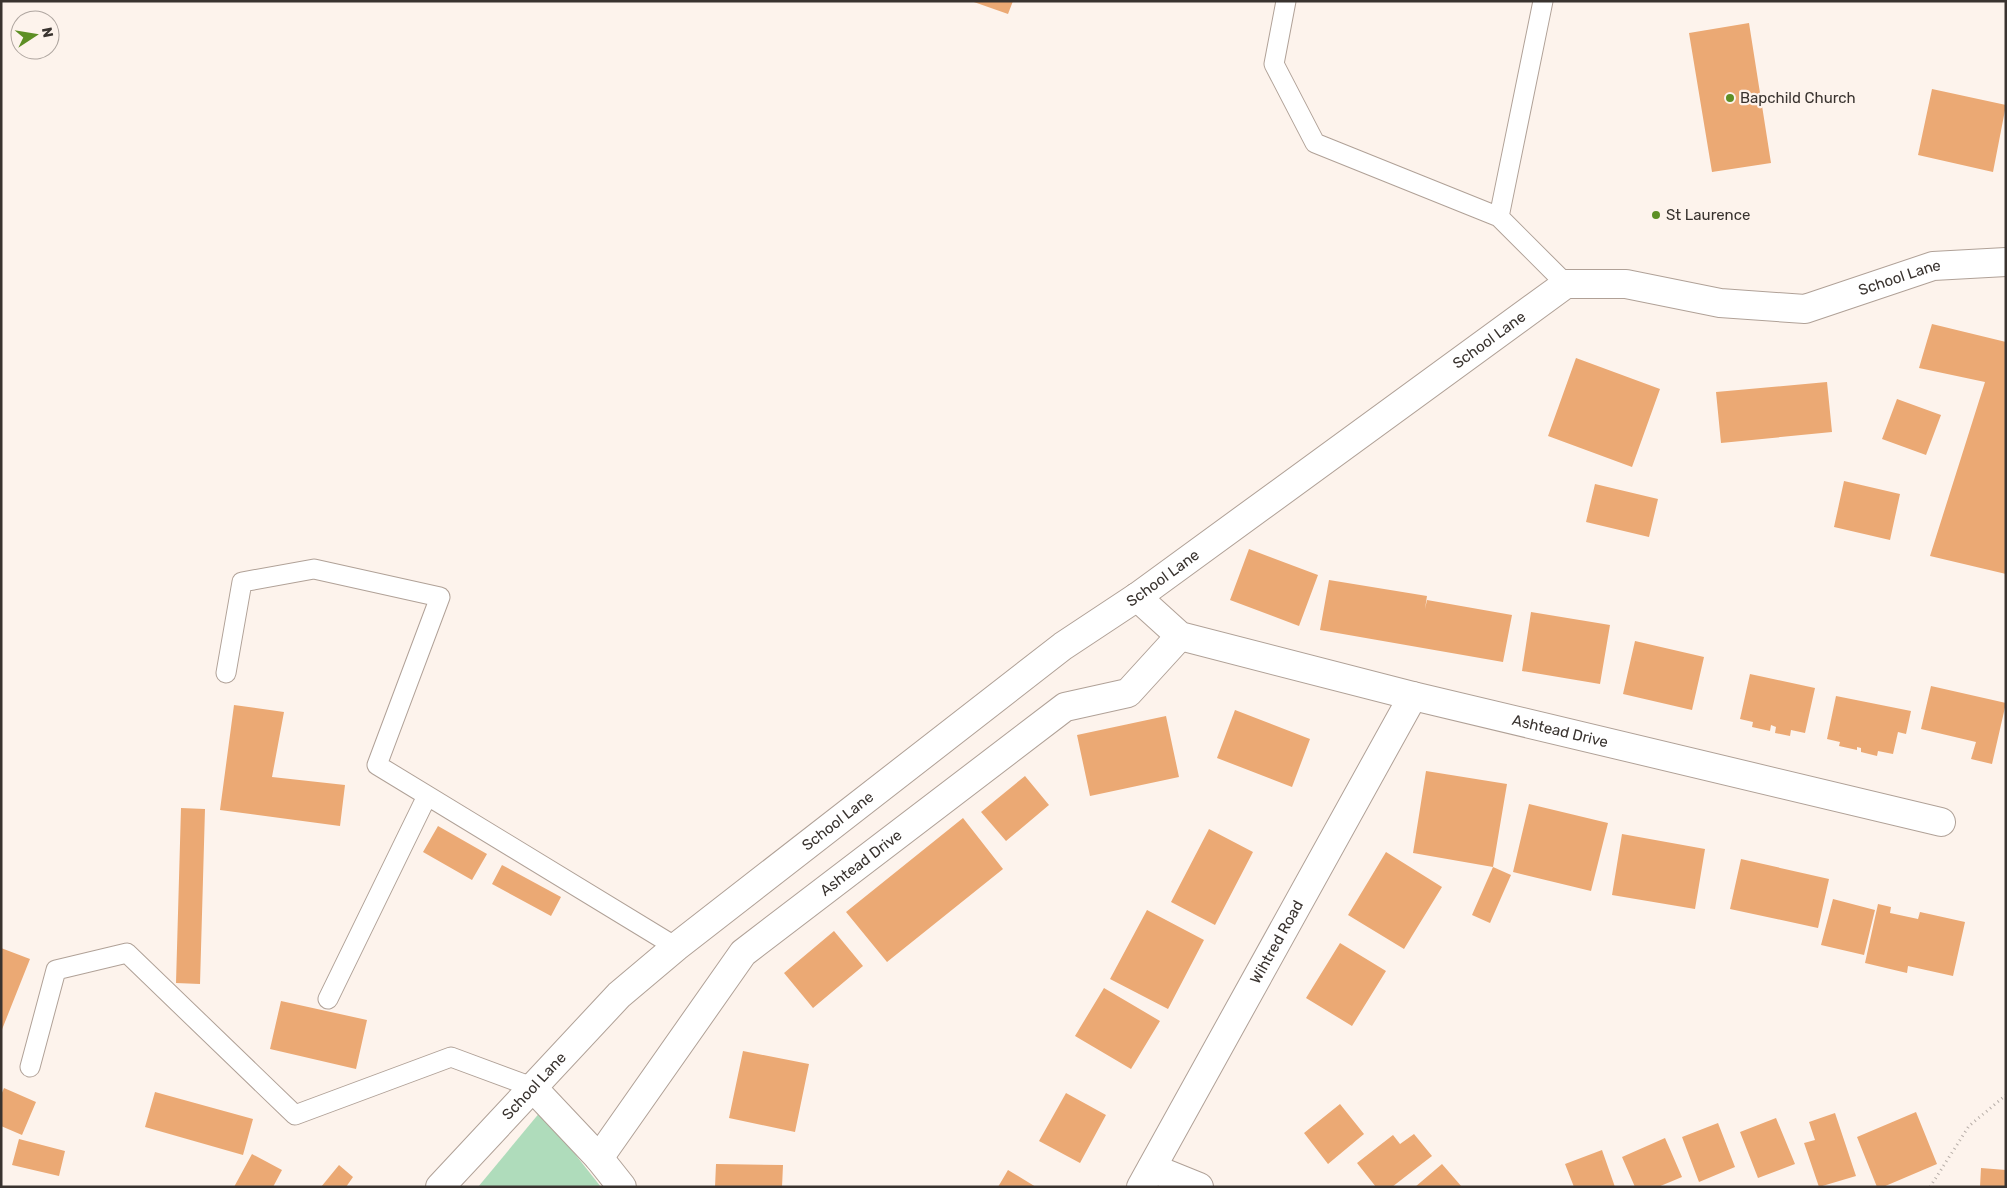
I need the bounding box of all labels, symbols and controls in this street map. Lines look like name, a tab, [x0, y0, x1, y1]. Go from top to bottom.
north arrow	[10, 10, 60, 60]
text: N	[38, 26, 57, 39]
place label: Bapchild Church	[1740, 89, 1856, 107]
marker: Bapchild Church	[1724, 92, 1736, 104]
place label: St Laurence	[1666, 206, 1750, 224]
marker: St Laurence	[1650, 209, 1662, 221]
street label: School Lane	[1856, 257, 1941, 299]
street label: School Lane	[1449, 308, 1529, 373]
street label: School Lane	[1123, 546, 1203, 610]
street label: Ashtead Drive	[1510, 711, 1610, 751]
street label: School Lane	[798, 788, 877, 855]
street label: Ashtead Drive	[817, 826, 905, 900]
street label: Wihtred Road	[1246, 897, 1307, 987]
street label: School Lane	[498, 1049, 570, 1124]

